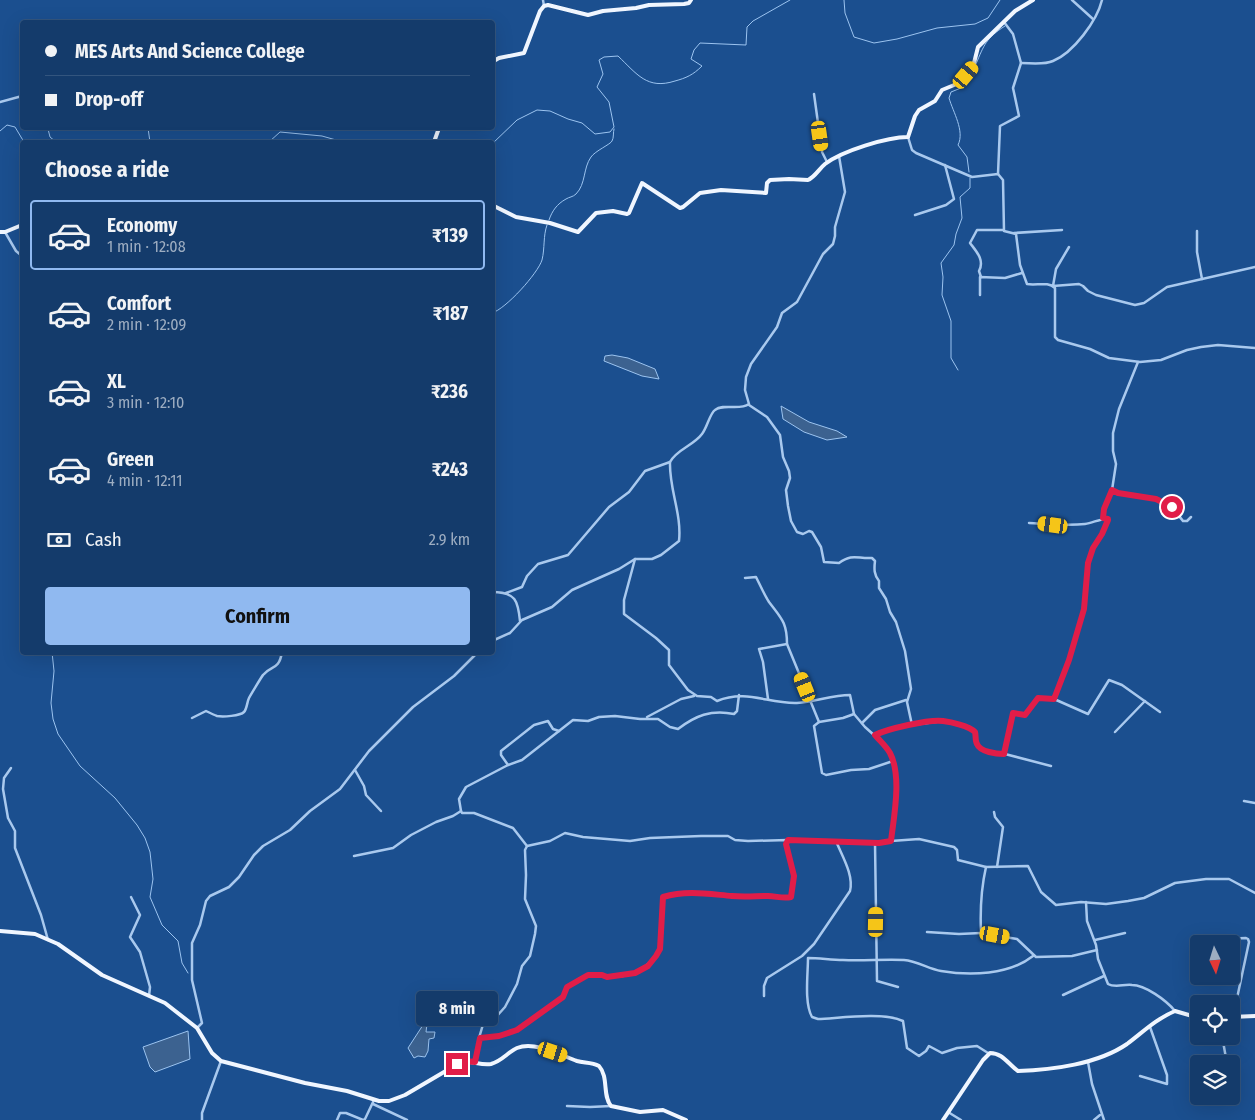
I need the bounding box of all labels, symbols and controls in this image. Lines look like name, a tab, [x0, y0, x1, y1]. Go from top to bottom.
text: MES Arts And Science College	[75, 40, 305, 63]
car	[950, 59, 981, 91]
text: Drop-off	[75, 88, 143, 111]
car	[810, 120, 829, 152]
text: Choose a ride	[45, 156, 169, 183]
icon: car	[47, 213, 92, 258]
text: Economy	[107, 214, 177, 237]
text: ₹139	[432, 224, 468, 247]
text: 1 min · 12:08	[107, 237, 186, 256]
icon: car	[47, 291, 92, 336]
text: Comfort	[107, 292, 171, 315]
text: ₹187	[433, 302, 468, 325]
text: 2 min · 12:09	[107, 315, 186, 334]
icon: car	[47, 369, 92, 414]
text: XL	[107, 370, 126, 393]
text: ₹236	[431, 380, 468, 403]
text: 3 min · 12:10	[107, 393, 184, 412]
icon: car	[47, 447, 92, 492]
text: Green	[107, 448, 154, 471]
text: ₹243	[432, 458, 468, 481]
text: 4 min · 12:11	[107, 471, 182, 490]
route start	[1161, 496, 1183, 518]
car	[1037, 515, 1068, 535]
icon: cash	[45, 526, 73, 554]
text: Cash	[85, 528, 122, 551]
text: 2.9 km	[429, 530, 470, 549]
button: Confirm	[45, 587, 470, 645]
car	[792, 670, 817, 704]
car	[868, 907, 883, 937]
car	[978, 925, 1011, 945]
north arrow	[1190, 935, 1240, 985]
map controls	[1190, 935, 1240, 1105]
callout: 8 min	[416, 992, 498, 1026]
button: locate	[1190, 995, 1240, 1045]
text: 8 min	[439, 999, 475, 1018]
car	[536, 1040, 569, 1064]
route end	[446, 1053, 468, 1075]
button: layers	[1190, 1055, 1240, 1105]

